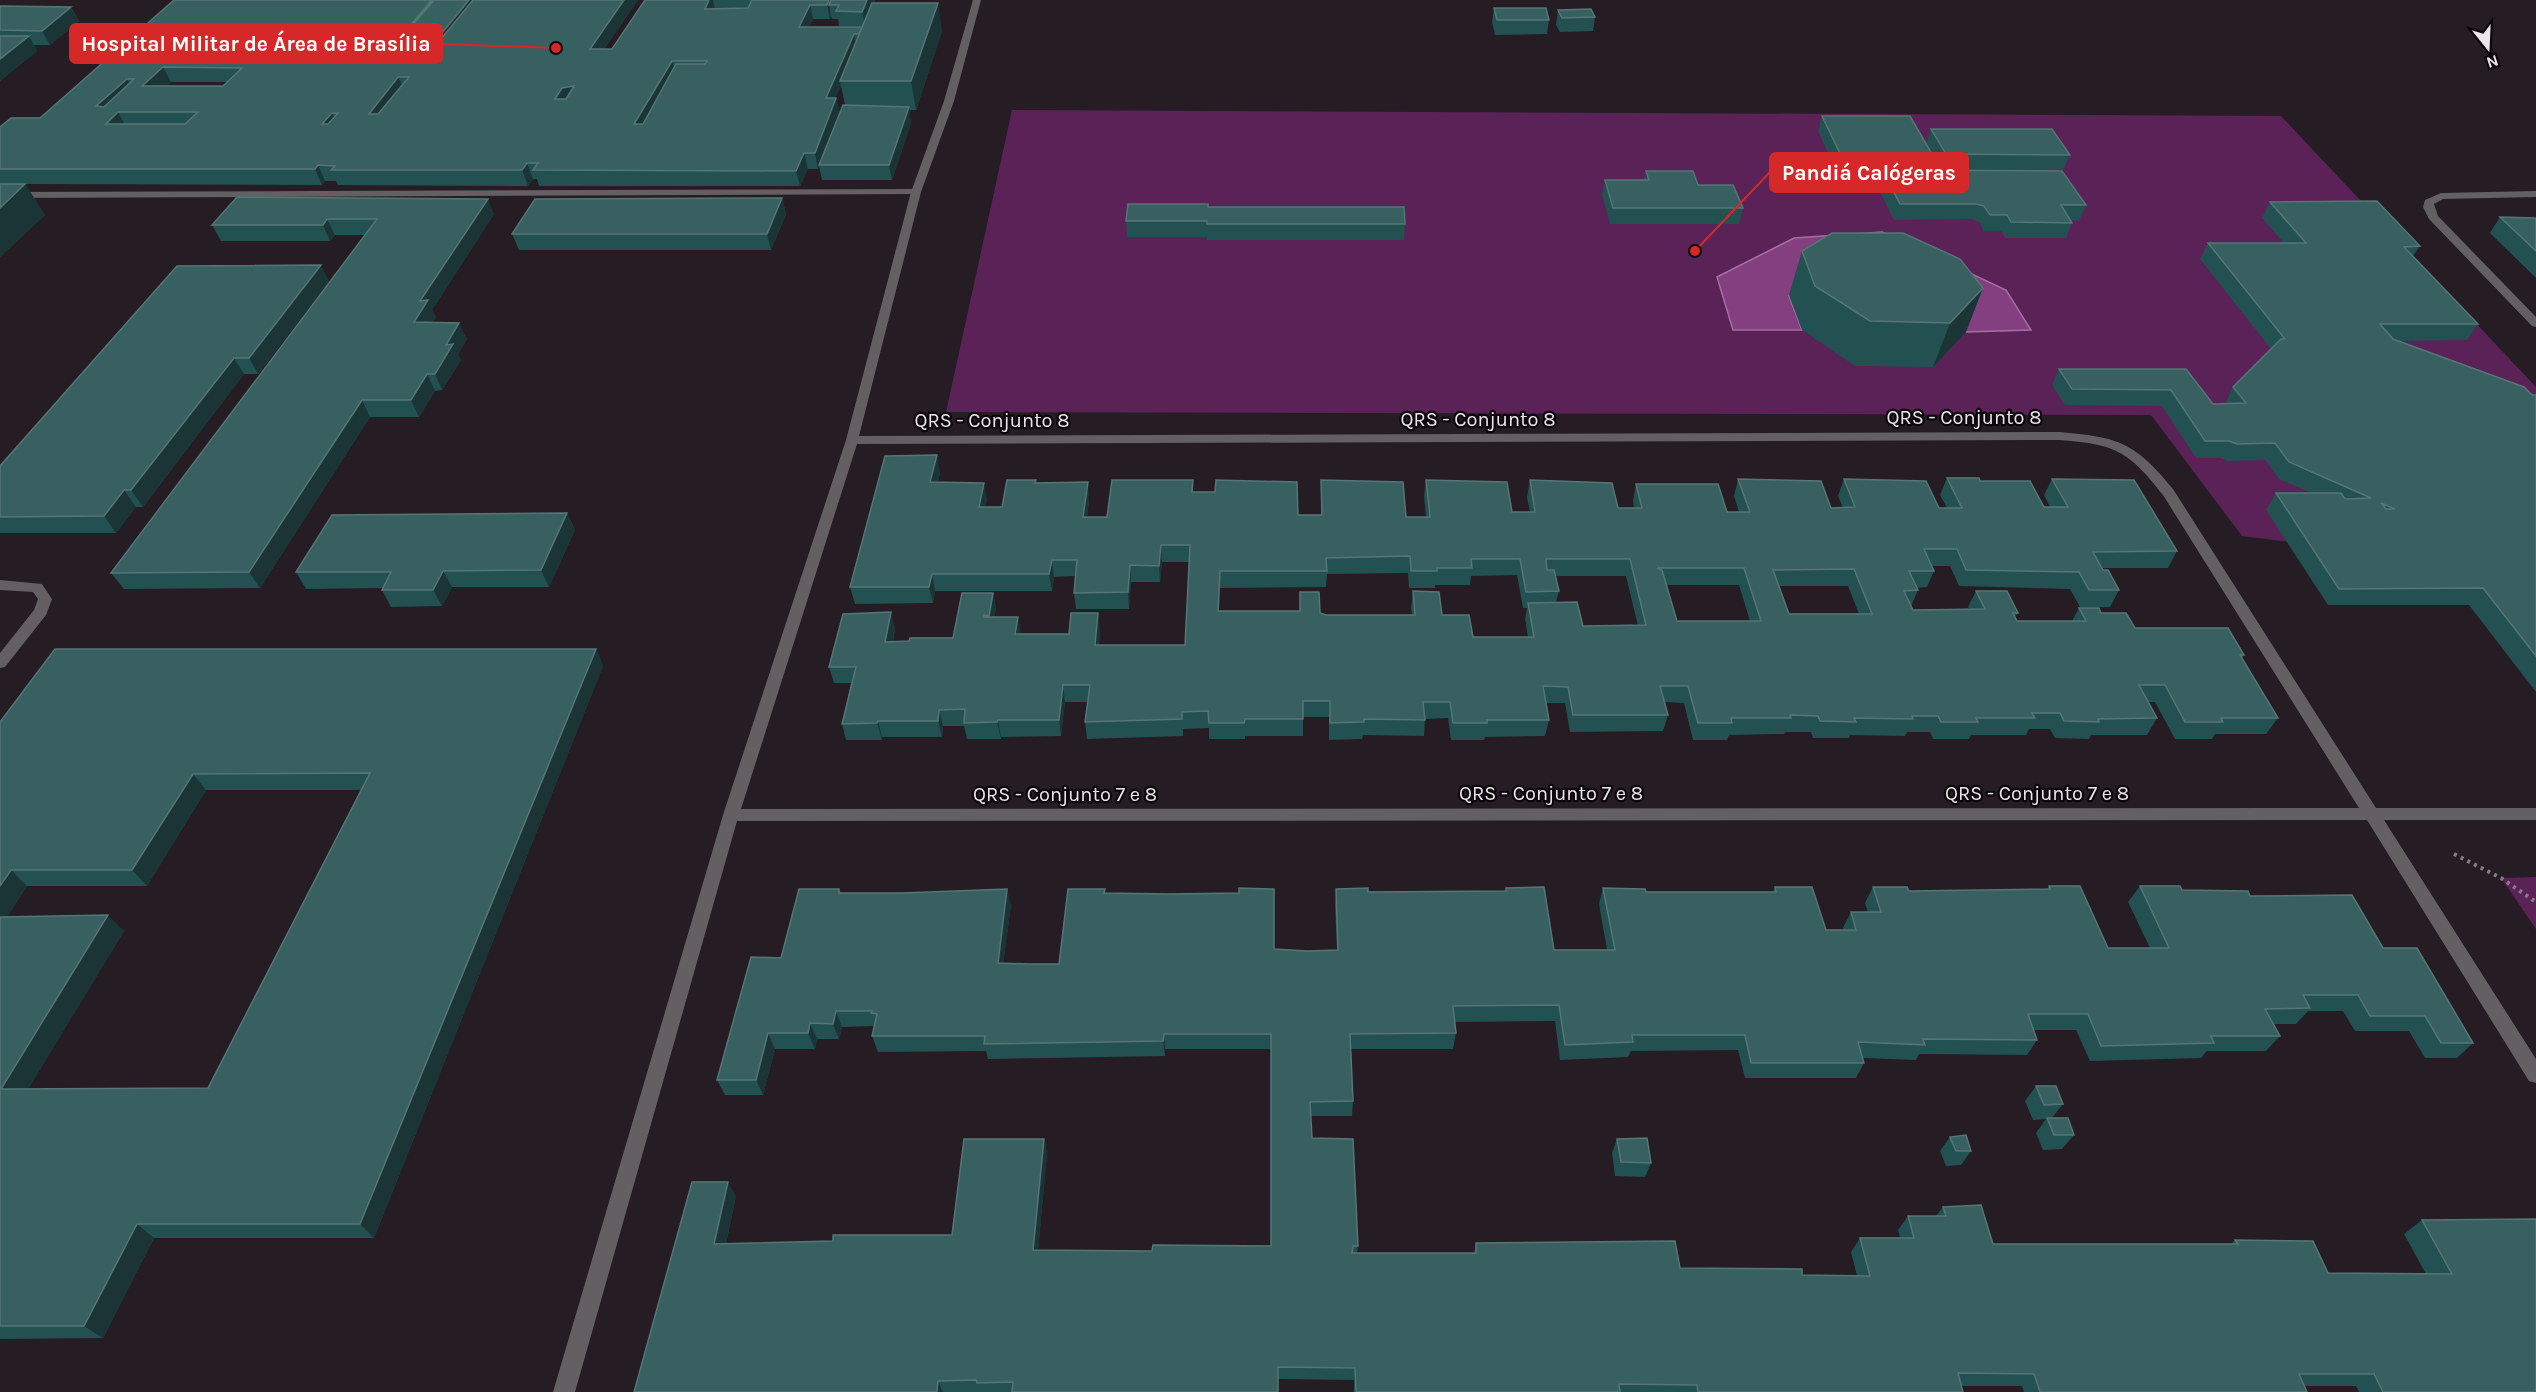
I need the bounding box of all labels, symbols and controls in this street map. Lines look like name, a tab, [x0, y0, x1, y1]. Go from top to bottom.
north arrow	[2458, 18, 2518, 78]
callout: Hospital Militar de Área de Brasília	[70, 24, 442, 63]
text: Hospital Militar de Área de Brasília	[82, 30, 430, 56]
text: N	[2484, 51, 2501, 73]
callout: Pandiá Calógeras	[1770, 153, 1968, 192]
text: Pandiá Calógeras	[1782, 161, 1956, 185]
street label: QRS - Conjunto 8	[1886, 406, 2042, 429]
street label: QRS - Conjunto 8	[1400, 408, 1556, 431]
street label: QRS - Conjunto 8	[914, 409, 1070, 432]
street label: QRS - Conjunto 7 e 8	[1459, 782, 1643, 805]
street label: QRS - Conjunto 7 e 8	[1945, 782, 2129, 805]
street label: QRS - Conjunto 7 e 8	[973, 783, 1157, 806]

